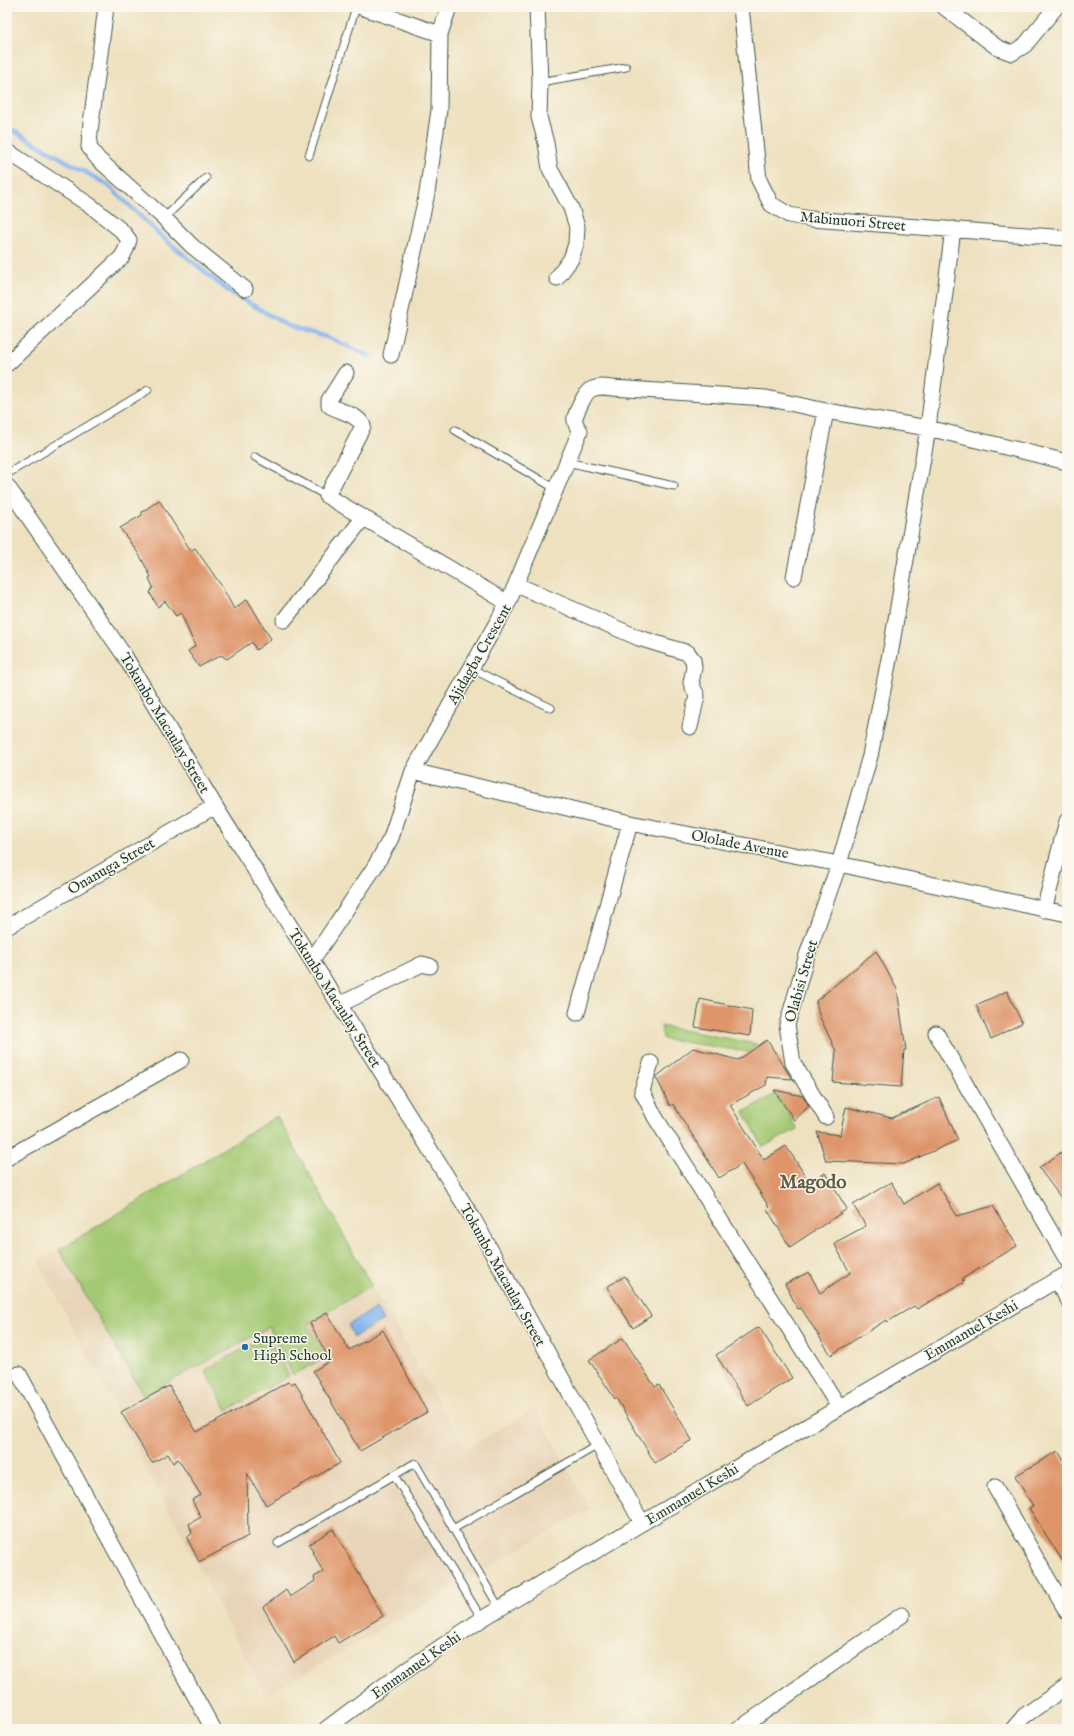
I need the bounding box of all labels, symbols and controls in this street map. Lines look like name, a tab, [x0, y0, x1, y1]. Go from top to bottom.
street label: Mabinuori Street	[799, 207, 907, 236]
street label: Ajidagba Crescent	[443, 601, 516, 709]
street label: Tokunbo Macaulay Street	[115, 650, 214, 797]
street label: Ololade Avenue	[689, 826, 790, 863]
street label: Onanuga Street	[64, 834, 158, 899]
street label: Tokunbo Macaulay Street	[284, 925, 385, 1071]
street label: Olabisi Street	[781, 938, 822, 1025]
district label: Magodo	[780, 1171, 846, 1195]
street label: Tokunbo Macaulay Street	[455, 1200, 550, 1350]
street label: Emmanuel Keshi	[921, 1296, 1021, 1365]
place label: Supreme High School	[253, 1329, 332, 1365]
marker: Supreme High School	[240, 1342, 250, 1352]
street label: Emmanuel Keshi	[642, 1459, 742, 1530]
street label: Emmanuel Keshi	[368, 1628, 465, 1703]

